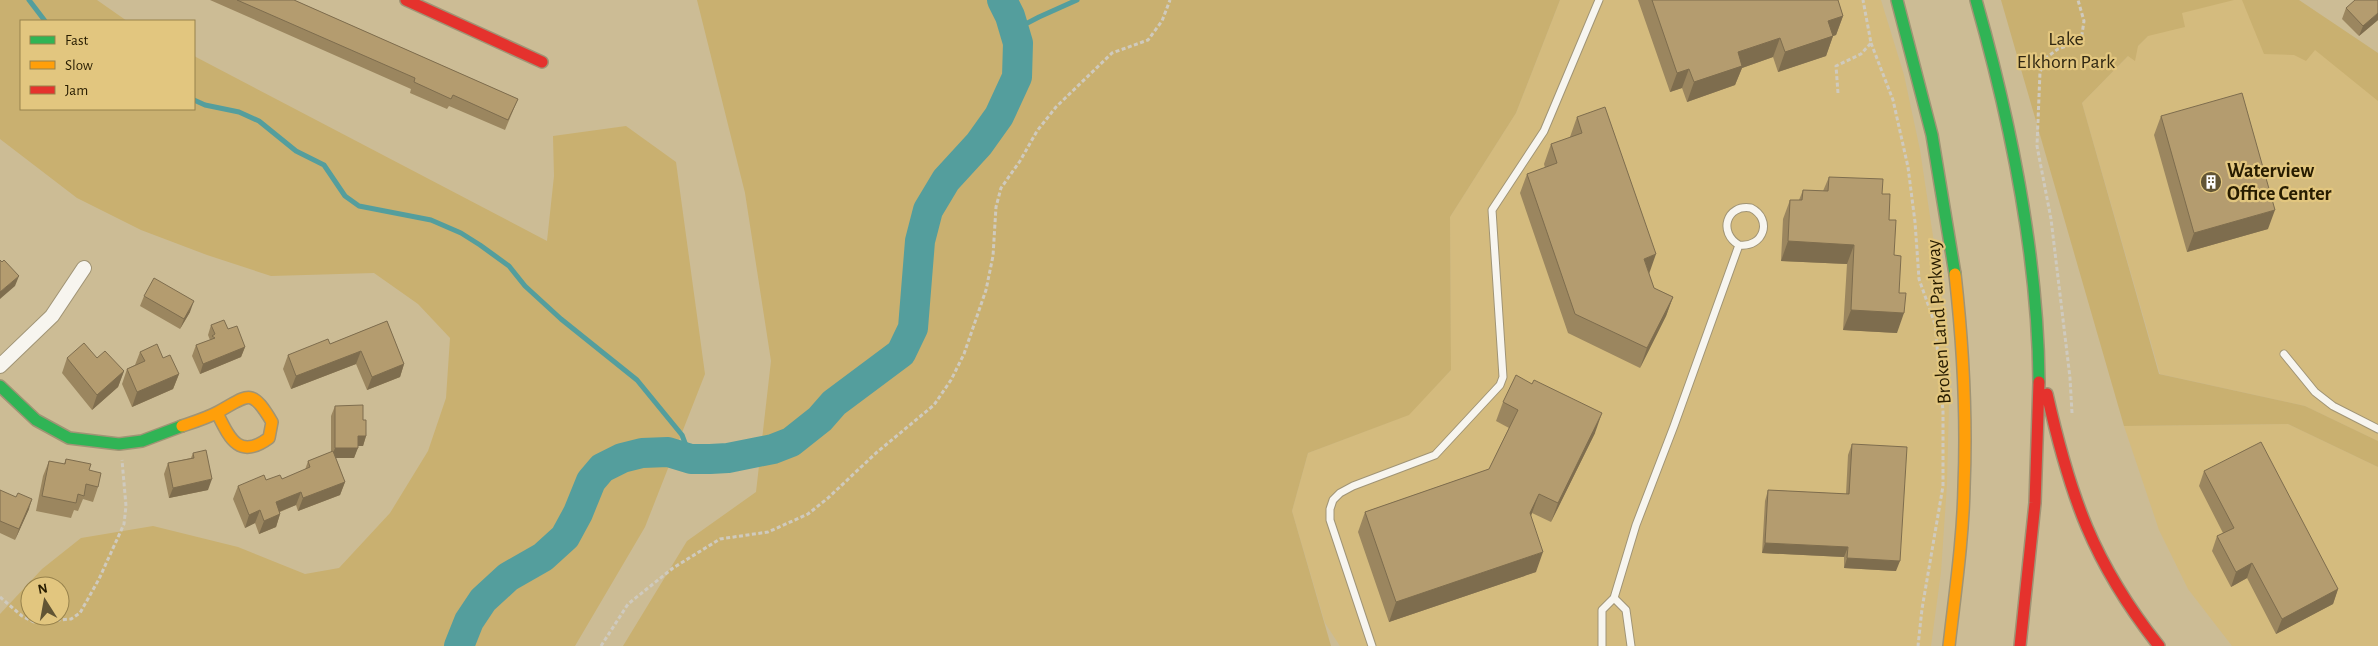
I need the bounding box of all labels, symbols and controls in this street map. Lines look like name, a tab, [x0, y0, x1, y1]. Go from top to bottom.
legend	[20, 20, 195, 110]
park label: Lake Elkhorn Park	[2017, 29, 2115, 72]
text: Fast	[65, 33, 89, 48]
text: Slow	[65, 58, 93, 73]
text: Jam	[65, 83, 88, 98]
place label: Waterview Office Center	[2227, 161, 2332, 204]
building icon: Waterview Office Center	[2199, 170, 2223, 194]
street label: Broken Land Parkway	[1923, 238, 1955, 405]
north arrow	[20, 576, 70, 626]
text: N	[37, 581, 49, 597]

